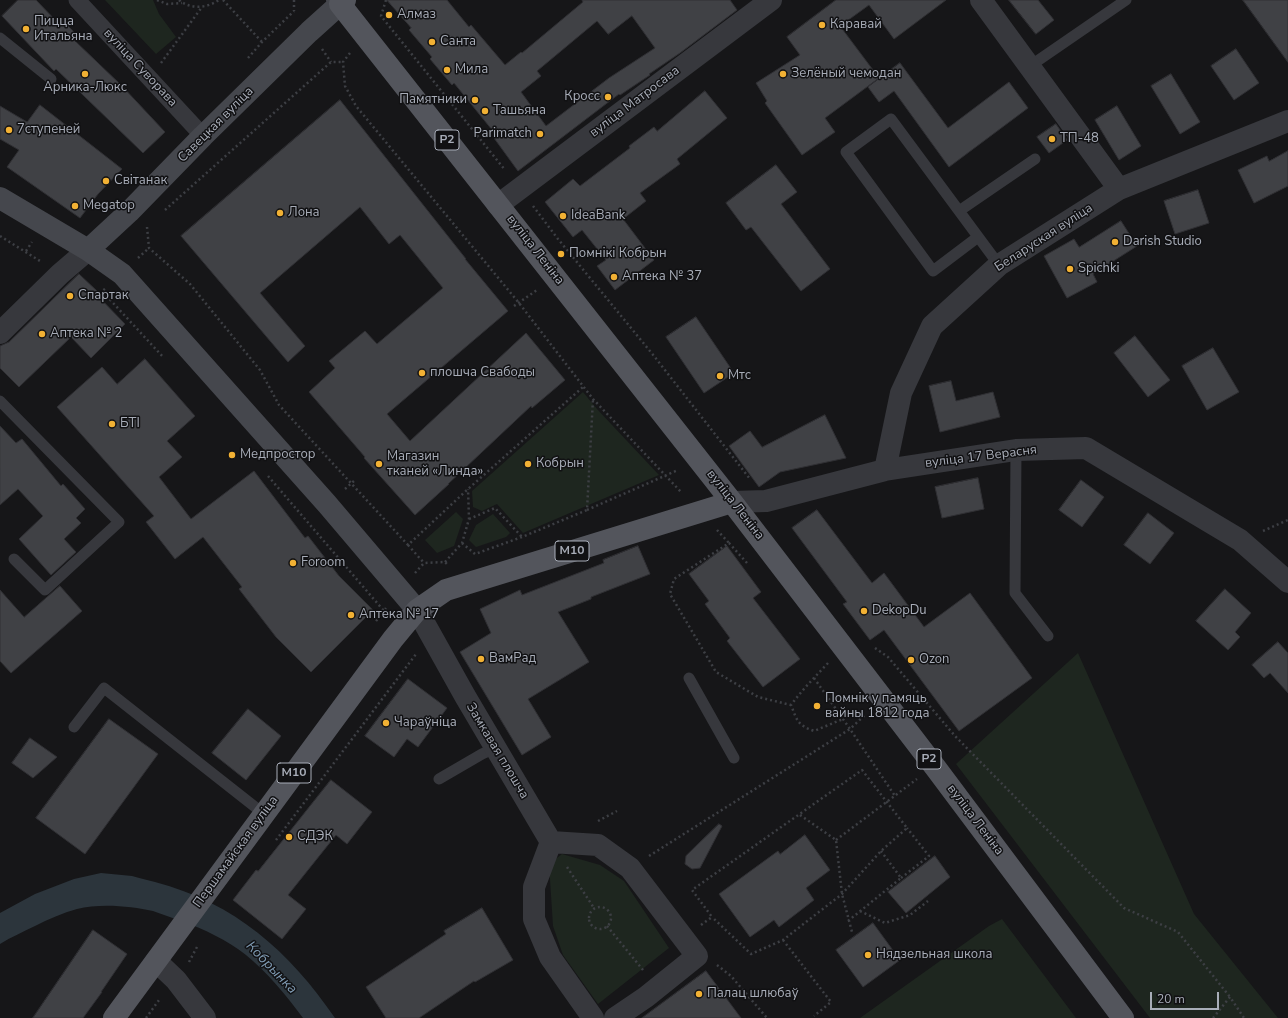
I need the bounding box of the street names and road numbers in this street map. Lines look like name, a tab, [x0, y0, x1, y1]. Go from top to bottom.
street label: вуліца Суворава	[100, 26, 180, 110]
street label: вуліца Матросава	[587, 63, 683, 141]
street label: Савецкая вуліца	[175, 84, 257, 166]
road number: Р2	[435, 130, 459, 150]
street label: Беларуская вуліца	[992, 200, 1096, 276]
street label: вуліца Леніна	[503, 212, 567, 288]
street label: вуліца 17 Верасня	[924, 442, 1038, 472]
street label: вуліца Леніна	[703, 467, 767, 543]
road number: М10	[555, 541, 589, 561]
street label: Замкавая плошча	[462, 700, 532, 802]
road number: Р2	[917, 749, 941, 769]
road number: М10	[277, 763, 311, 783]
street label: вуліца Леніна	[943, 782, 1007, 858]
street label: Першамайская вуліца	[190, 793, 282, 911]

